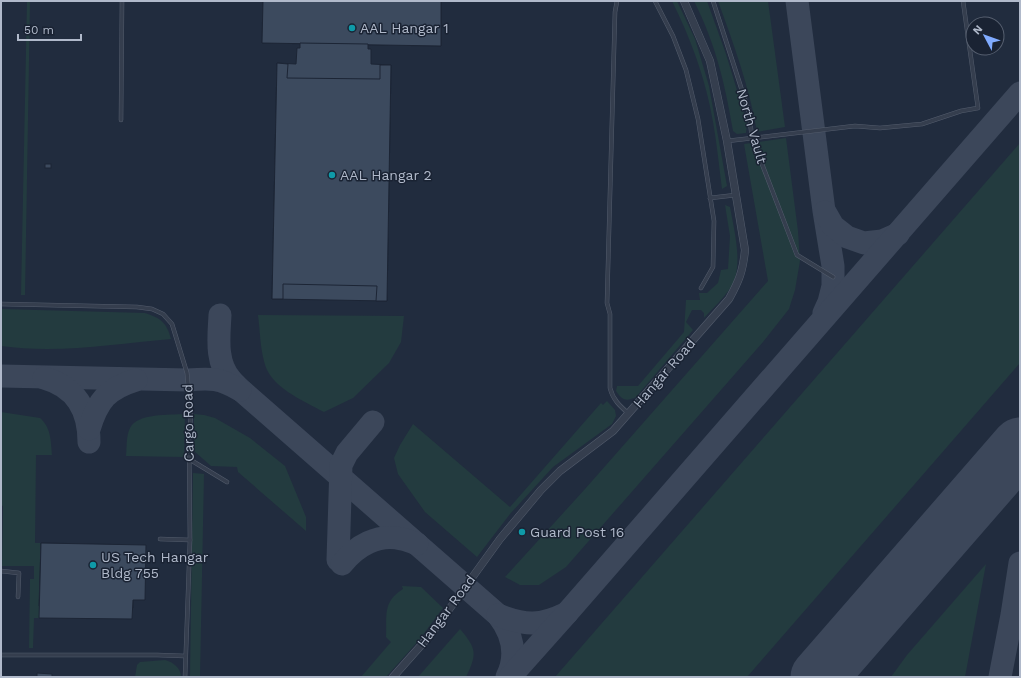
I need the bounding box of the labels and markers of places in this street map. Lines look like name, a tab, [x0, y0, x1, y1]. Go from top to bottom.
place label: AAL Hangar 1	[360, 20, 449, 36]
marker: AAL Hangar 1	[347, 23, 357, 33]
place label: AAL Hangar 2	[340, 167, 432, 183]
marker: AAL Hangar 2	[327, 170, 337, 180]
place label: Guard Post 16	[530, 524, 624, 540]
marker: Guard Post 16	[517, 527, 527, 537]
place label: US Tech Hangar Bldg 755	[101, 549, 209, 581]
marker: US Tech Hangar Bldg 755	[88, 560, 98, 570]

